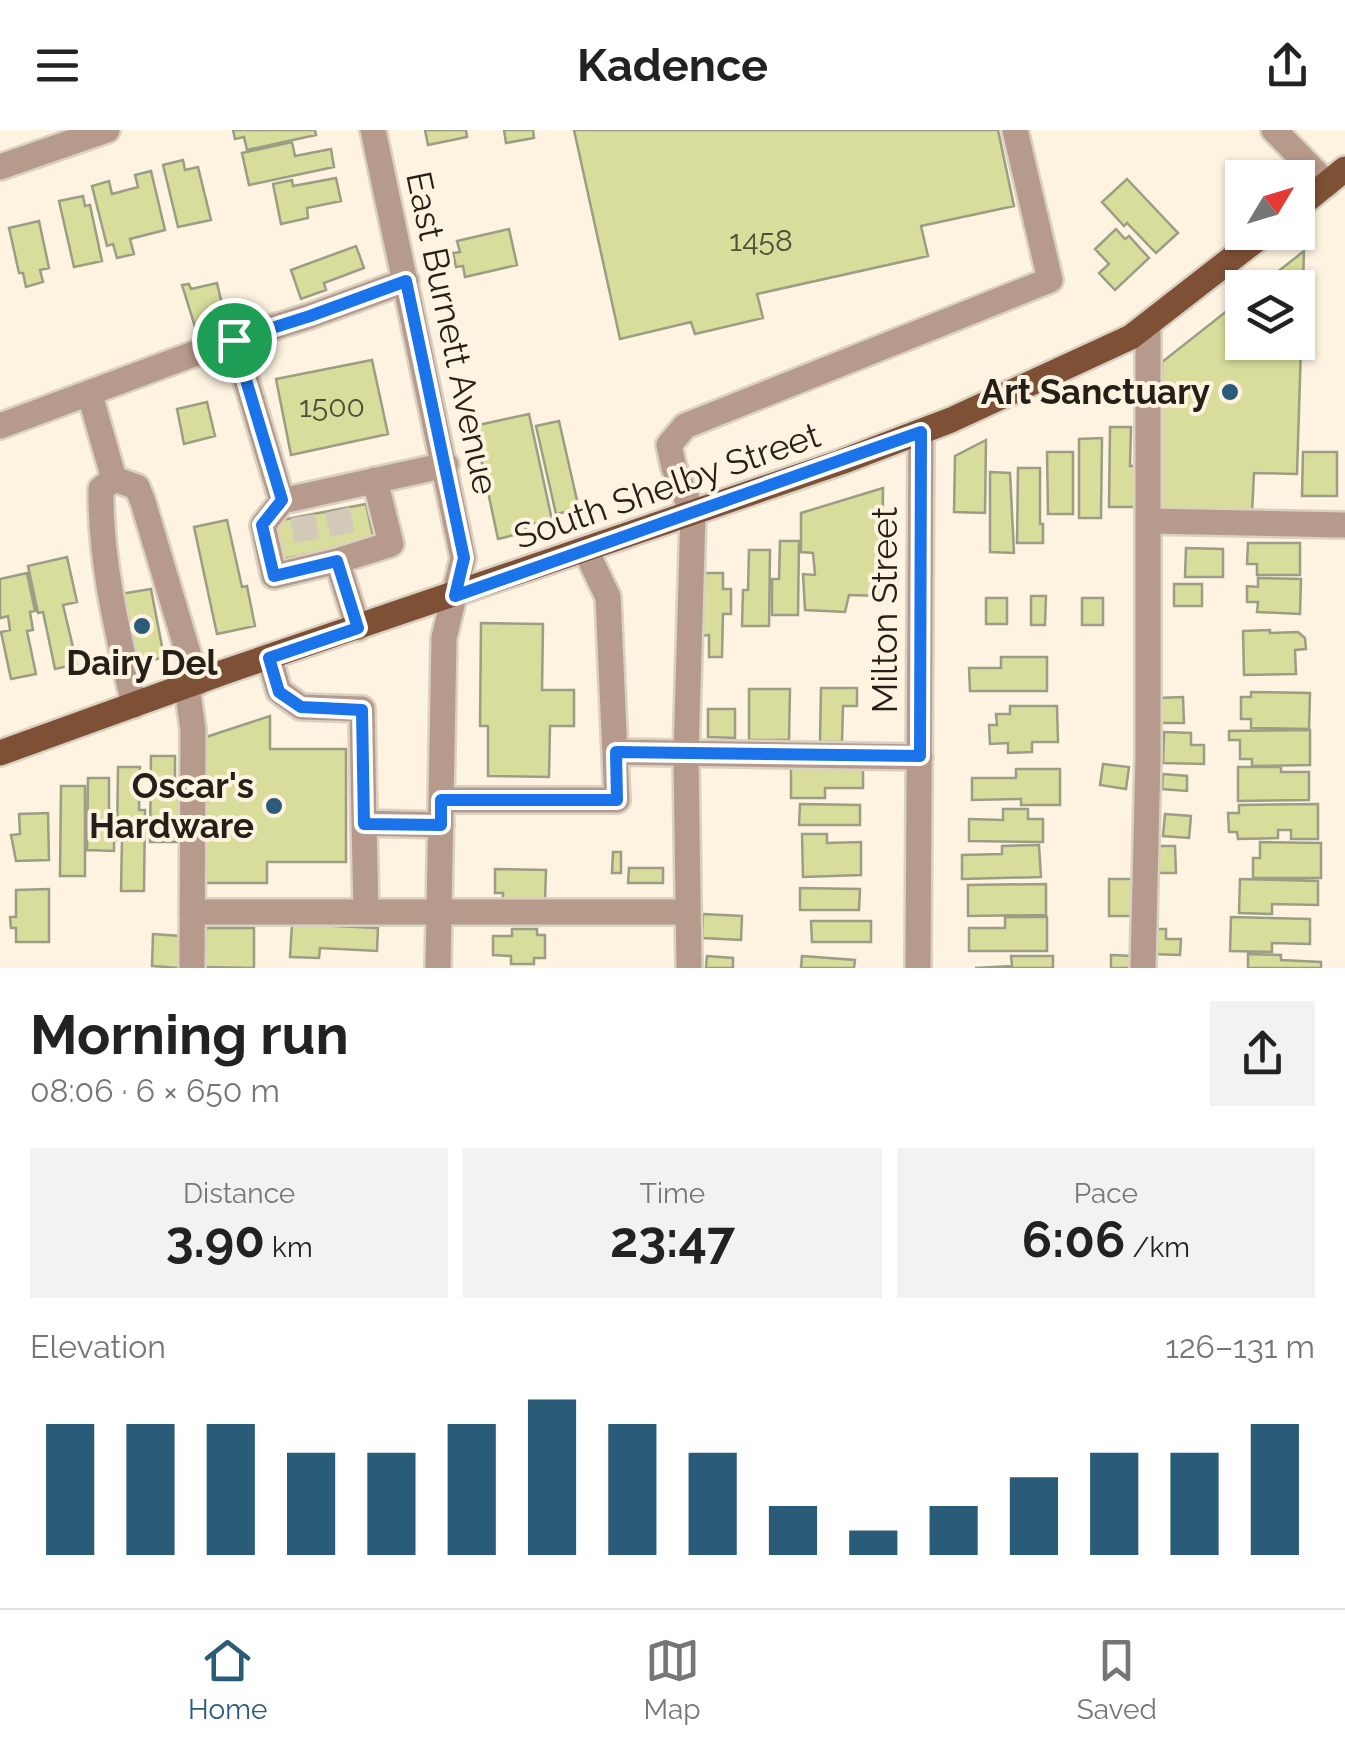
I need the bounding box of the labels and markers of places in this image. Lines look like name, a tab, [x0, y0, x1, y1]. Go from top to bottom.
pin	[192, 298, 277, 383]
place label: Art Sanctuary	[981, 371, 1210, 412]
marker: Art Sanctuary	[1219, 381, 1241, 403]
marker: Dairy Del	[131, 615, 153, 637]
place label: Dairy Del	[66, 642, 219, 683]
place label: Oscar's Hardware	[89, 765, 254, 846]
marker: Oscar's Hardware	[263, 795, 285, 817]

